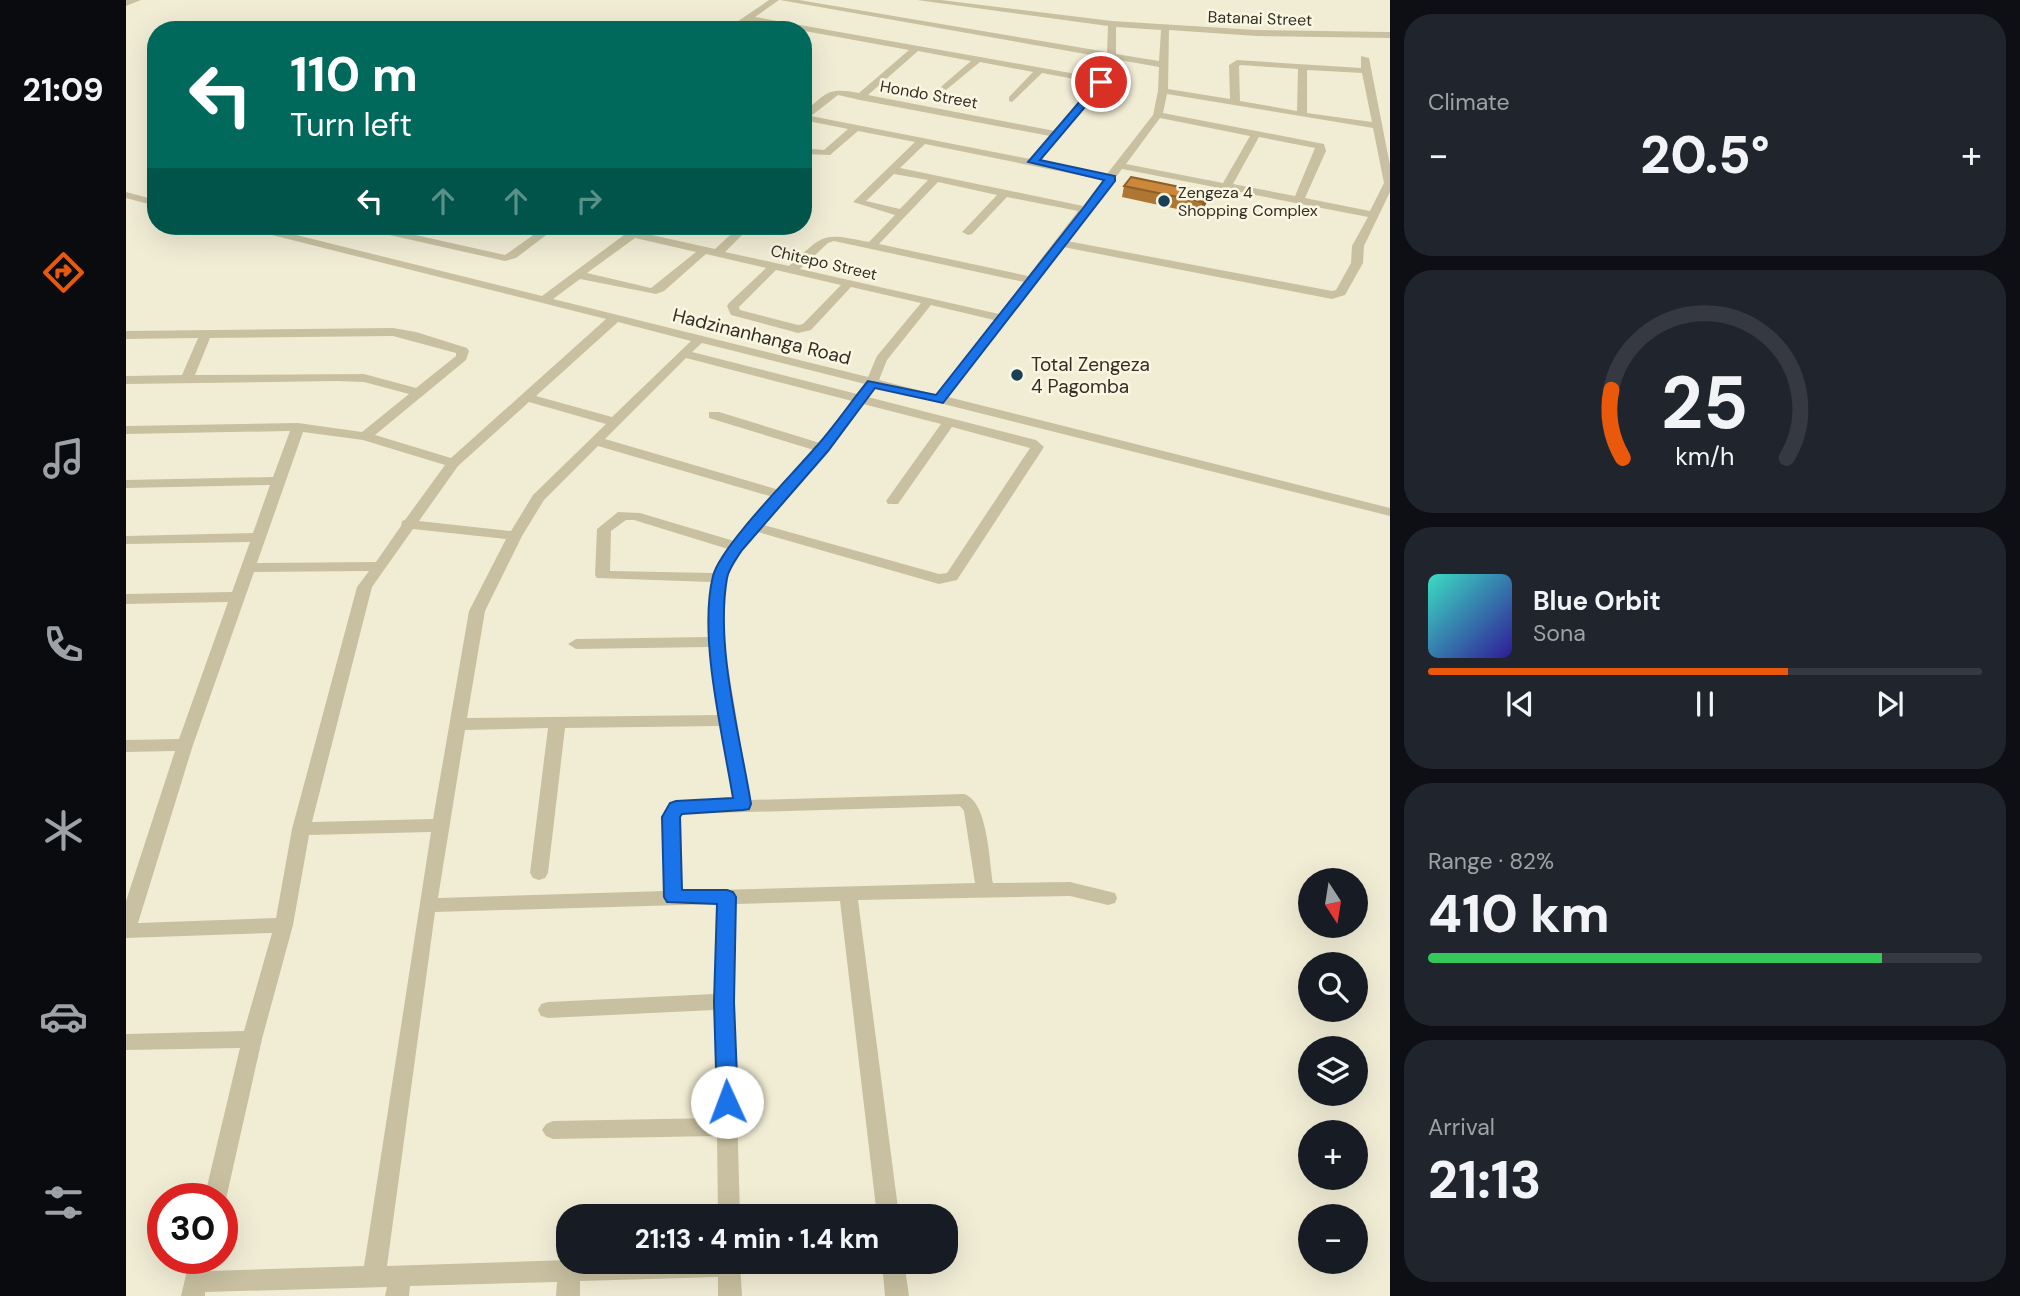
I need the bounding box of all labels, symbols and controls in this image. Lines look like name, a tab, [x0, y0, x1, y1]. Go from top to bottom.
street label: Batanai Street	[1207, 6, 1313, 31]
text: 110 m	[290, 42, 418, 106]
icon: left	[175, 49, 266, 140]
pin	[1071, 52, 1131, 112]
icon: arrive	[1082, 63, 1120, 101]
text: 21:09	[22, 69, 104, 111]
street label: Hondo Street	[878, 76, 979, 113]
text: Climate	[1428, 87, 1510, 117]
text: Turn left	[290, 104, 412, 146]
text: 20.5°	[1640, 121, 1770, 189]
text: −	[1428, 130, 1449, 180]
text: +	[1961, 130, 1982, 180]
icon: left	[351, 182, 389, 220]
icon: ahead	[424, 182, 462, 220]
icon: ahead	[497, 182, 535, 220]
icon: right	[570, 182, 608, 220]
place label: Zengeza 4 Shopping Complex	[1178, 182, 1318, 221]
marker: Zengeza 4 Shopping Complex	[1156, 193, 1172, 209]
street label: Chitepo Street	[769, 240, 879, 285]
icon: directions	[39, 248, 88, 297]
street label: Hadzinanhanga Road	[670, 302, 854, 371]
place label: Total Zengeza 4 Pagomba	[1031, 352, 1150, 399]
text: 25	[1661, 356, 1749, 451]
marker: Total Zengeza 4 Pagomba	[1009, 367, 1025, 383]
icon: music	[39, 434, 88, 483]
text: km/h	[1675, 439, 1735, 472]
text: Blue Orbit	[1533, 584, 1661, 618]
text: Sona	[1533, 618, 1586, 648]
icon: phone	[39, 620, 88, 669]
icon: previous	[1501, 685, 1539, 723]
icon: pause	[1686, 685, 1724, 723]
icon: next	[1871, 685, 1909, 723]
icon: climate	[39, 806, 88, 855]
text: Range · 82%	[1428, 846, 1554, 876]
north arrow	[1298, 868, 1368, 938]
map controls	[1298, 868, 1368, 1274]
text: 410 km	[1428, 880, 1610, 948]
button: search	[1298, 952, 1368, 1022]
icon: car	[39, 992, 88, 1041]
button: layers	[1298, 1036, 1368, 1106]
position arrow	[690, 1065, 764, 1139]
text: Arrival	[1428, 1112, 1495, 1142]
button: +	[1298, 1120, 1368, 1190]
text: 21:13	[1428, 1146, 1541, 1214]
icon: filters	[39, 1178, 88, 1227]
speed limit sign: 30	[147, 1183, 238, 1274]
button: −	[1298, 1204, 1368, 1274]
text: 21:13 · 4 min · 1.4 km	[635, 1222, 879, 1256]

